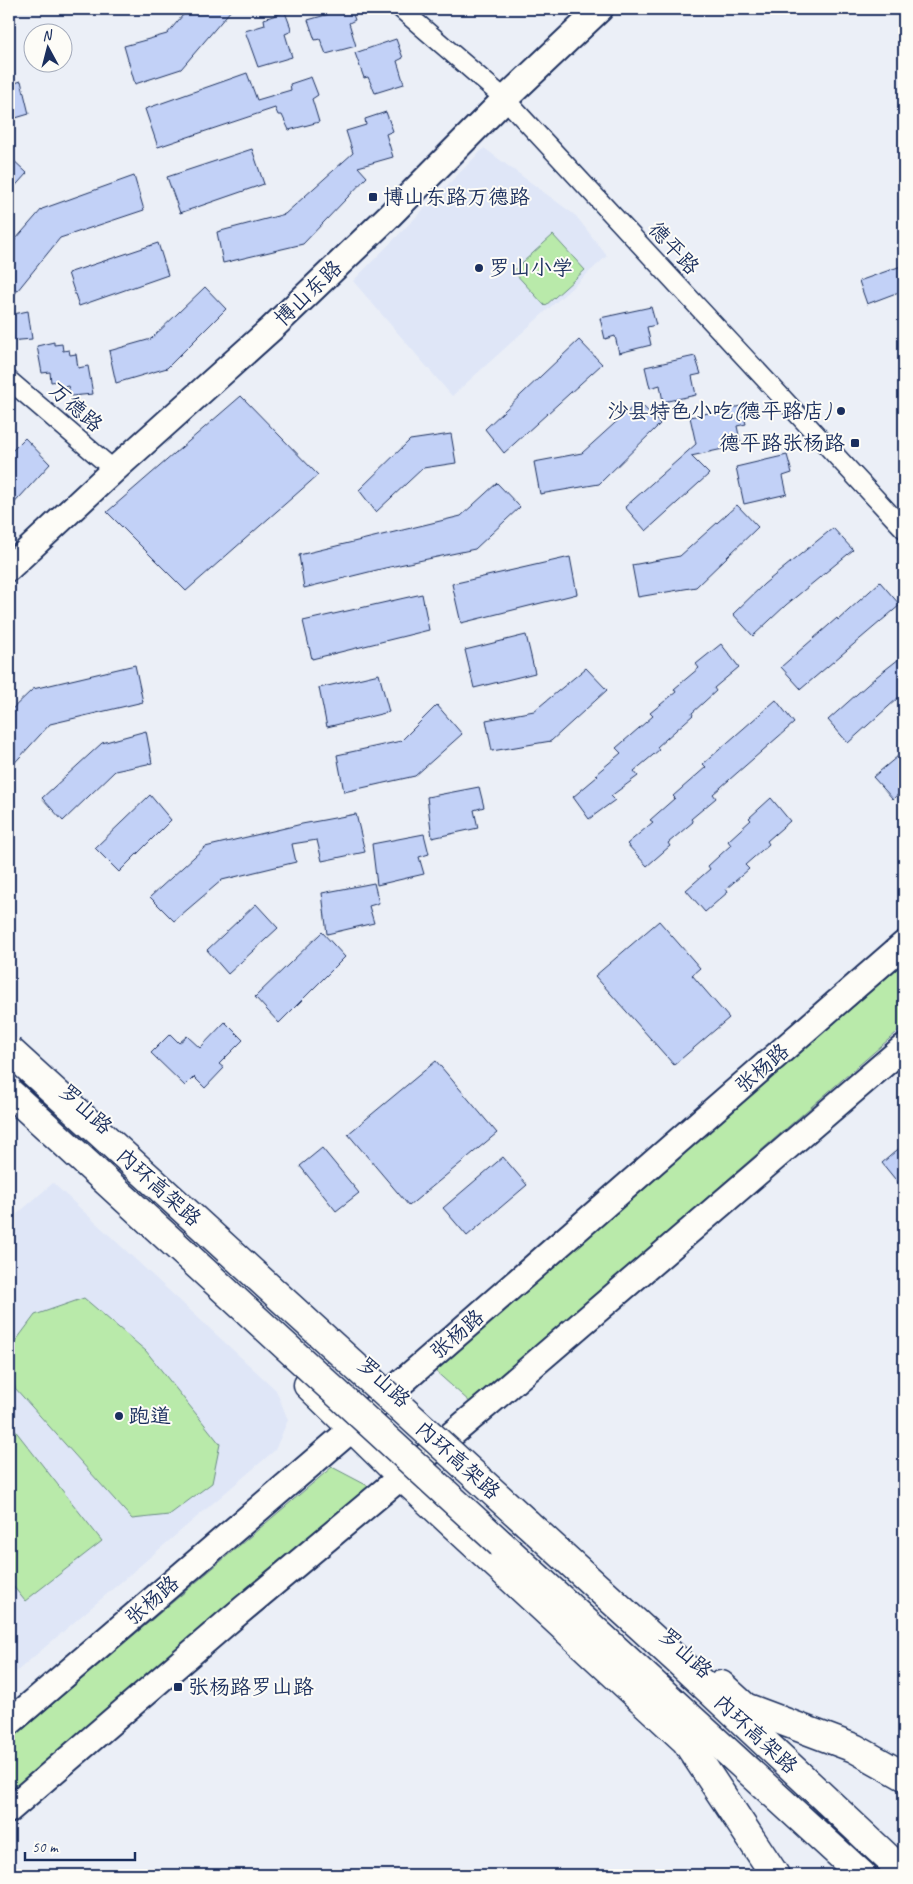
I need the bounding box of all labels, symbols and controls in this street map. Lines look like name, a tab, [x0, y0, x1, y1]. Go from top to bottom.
north arrow	[22, 22, 72, 72]
text: N	[41, 26, 54, 45]
place label: 博山东路万德路	[383, 184, 530, 210]
marker: 博山东路万德路	[367, 191, 379, 203]
street label: 德平路	[643, 216, 705, 280]
street label: 博山东路	[269, 254, 347, 332]
place label: 罗山小学	[489, 255, 573, 281]
marker: 罗山小学	[473, 262, 485, 274]
street label: 万德路	[44, 377, 108, 437]
place label: 沙县特色小吃(德平路店)	[607, 398, 832, 424]
marker: 沙县特色小吃(德平路店)	[835, 405, 847, 417]
place label: 德平路张杨路	[719, 430, 845, 456]
marker: 德平路张杨路	[849, 437, 861, 449]
street label: 张杨路	[730, 1038, 794, 1098]
street label: 罗山路	[54, 1078, 118, 1140]
street label: 内环高架路	[111, 1142, 207, 1232]
street label: 张杨路	[425, 1304, 489, 1364]
street label: 罗山路	[352, 1351, 416, 1413]
place label: 跑道	[129, 1403, 171, 1429]
marker: 跑道	[113, 1410, 125, 1422]
street label: 内环高架路	[410, 1415, 506, 1505]
street label: 张杨路	[120, 1570, 184, 1630]
street label: 罗山路	[654, 1622, 718, 1684]
place label: 张杨路罗山路	[188, 1674, 314, 1700]
marker: 张杨路罗山路	[172, 1681, 184, 1693]
street label: 内环高架路	[709, 1689, 803, 1779]
scale bar	[25, 1829, 135, 1861]
text: 50 m	[32, 1838, 59, 1857]

